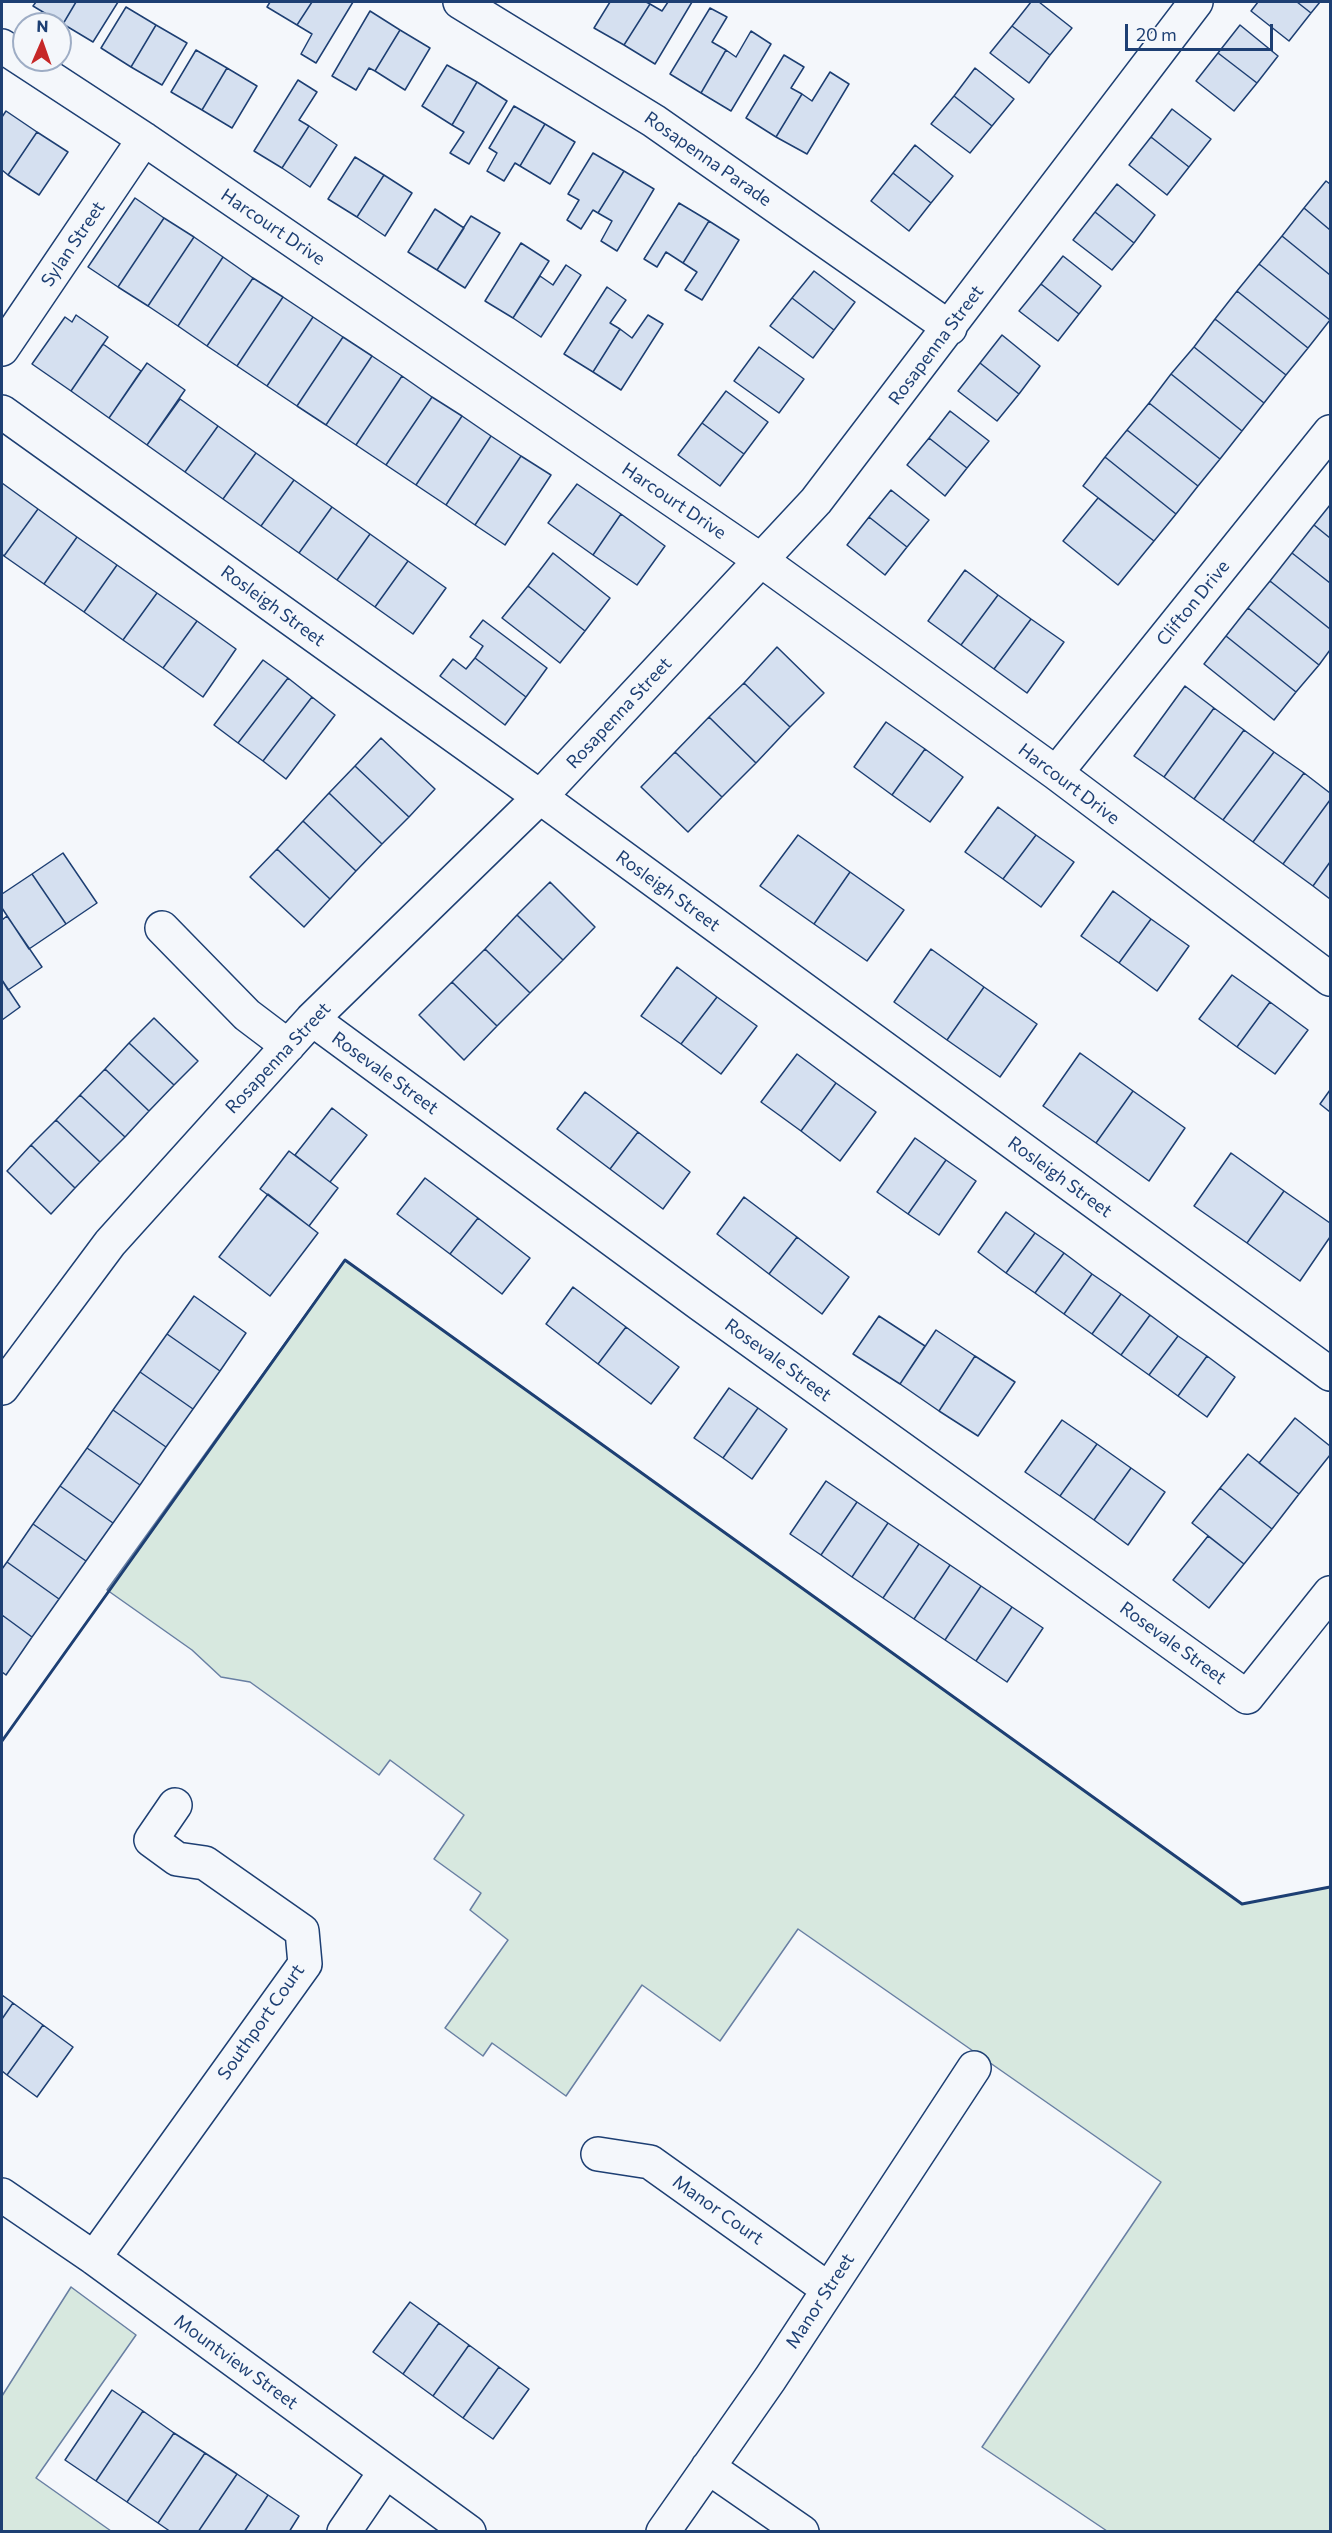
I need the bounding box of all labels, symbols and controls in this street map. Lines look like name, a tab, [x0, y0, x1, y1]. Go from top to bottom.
north arrow	[12, 12, 72, 72]
scale bar	[1128, 12, 1276, 50]
text: N	[36, 16, 49, 35]
text: 20 m	[1136, 23, 1177, 45]
street label: Rosapenna Parade	[640, 107, 776, 211]
street label: Harcourt Drive	[217, 184, 329, 270]
street label: Sylan Street	[37, 197, 109, 291]
street label: Rosapenna Street	[884, 281, 988, 409]
street label: Harcourt Drive	[618, 458, 730, 544]
street label: Clifton Drive	[1152, 556, 1234, 650]
street label: Rosleigh Street	[217, 561, 329, 651]
street label: Rosapenna Street	[562, 653, 676, 773]
street label: Harcourt Drive	[1014, 739, 1124, 829]
street label: Rosleigh Street	[612, 846, 724, 936]
street label: Rosapenna Street	[221, 998, 335, 1118]
street label: Rosevale Street	[328, 1027, 442, 1119]
street label: Rosleigh Street	[1004, 1132, 1116, 1222]
street label: Rosevale Street	[721, 1314, 835, 1406]
street label: Rosevale Street	[1116, 1597, 1230, 1689]
street label: Southport Court	[213, 1960, 309, 2084]
street label: Manor Court	[668, 2171, 768, 2249]
street label: Manor Street	[781, 2249, 859, 2353]
street label: Mountview Street	[170, 2310, 302, 2414]

